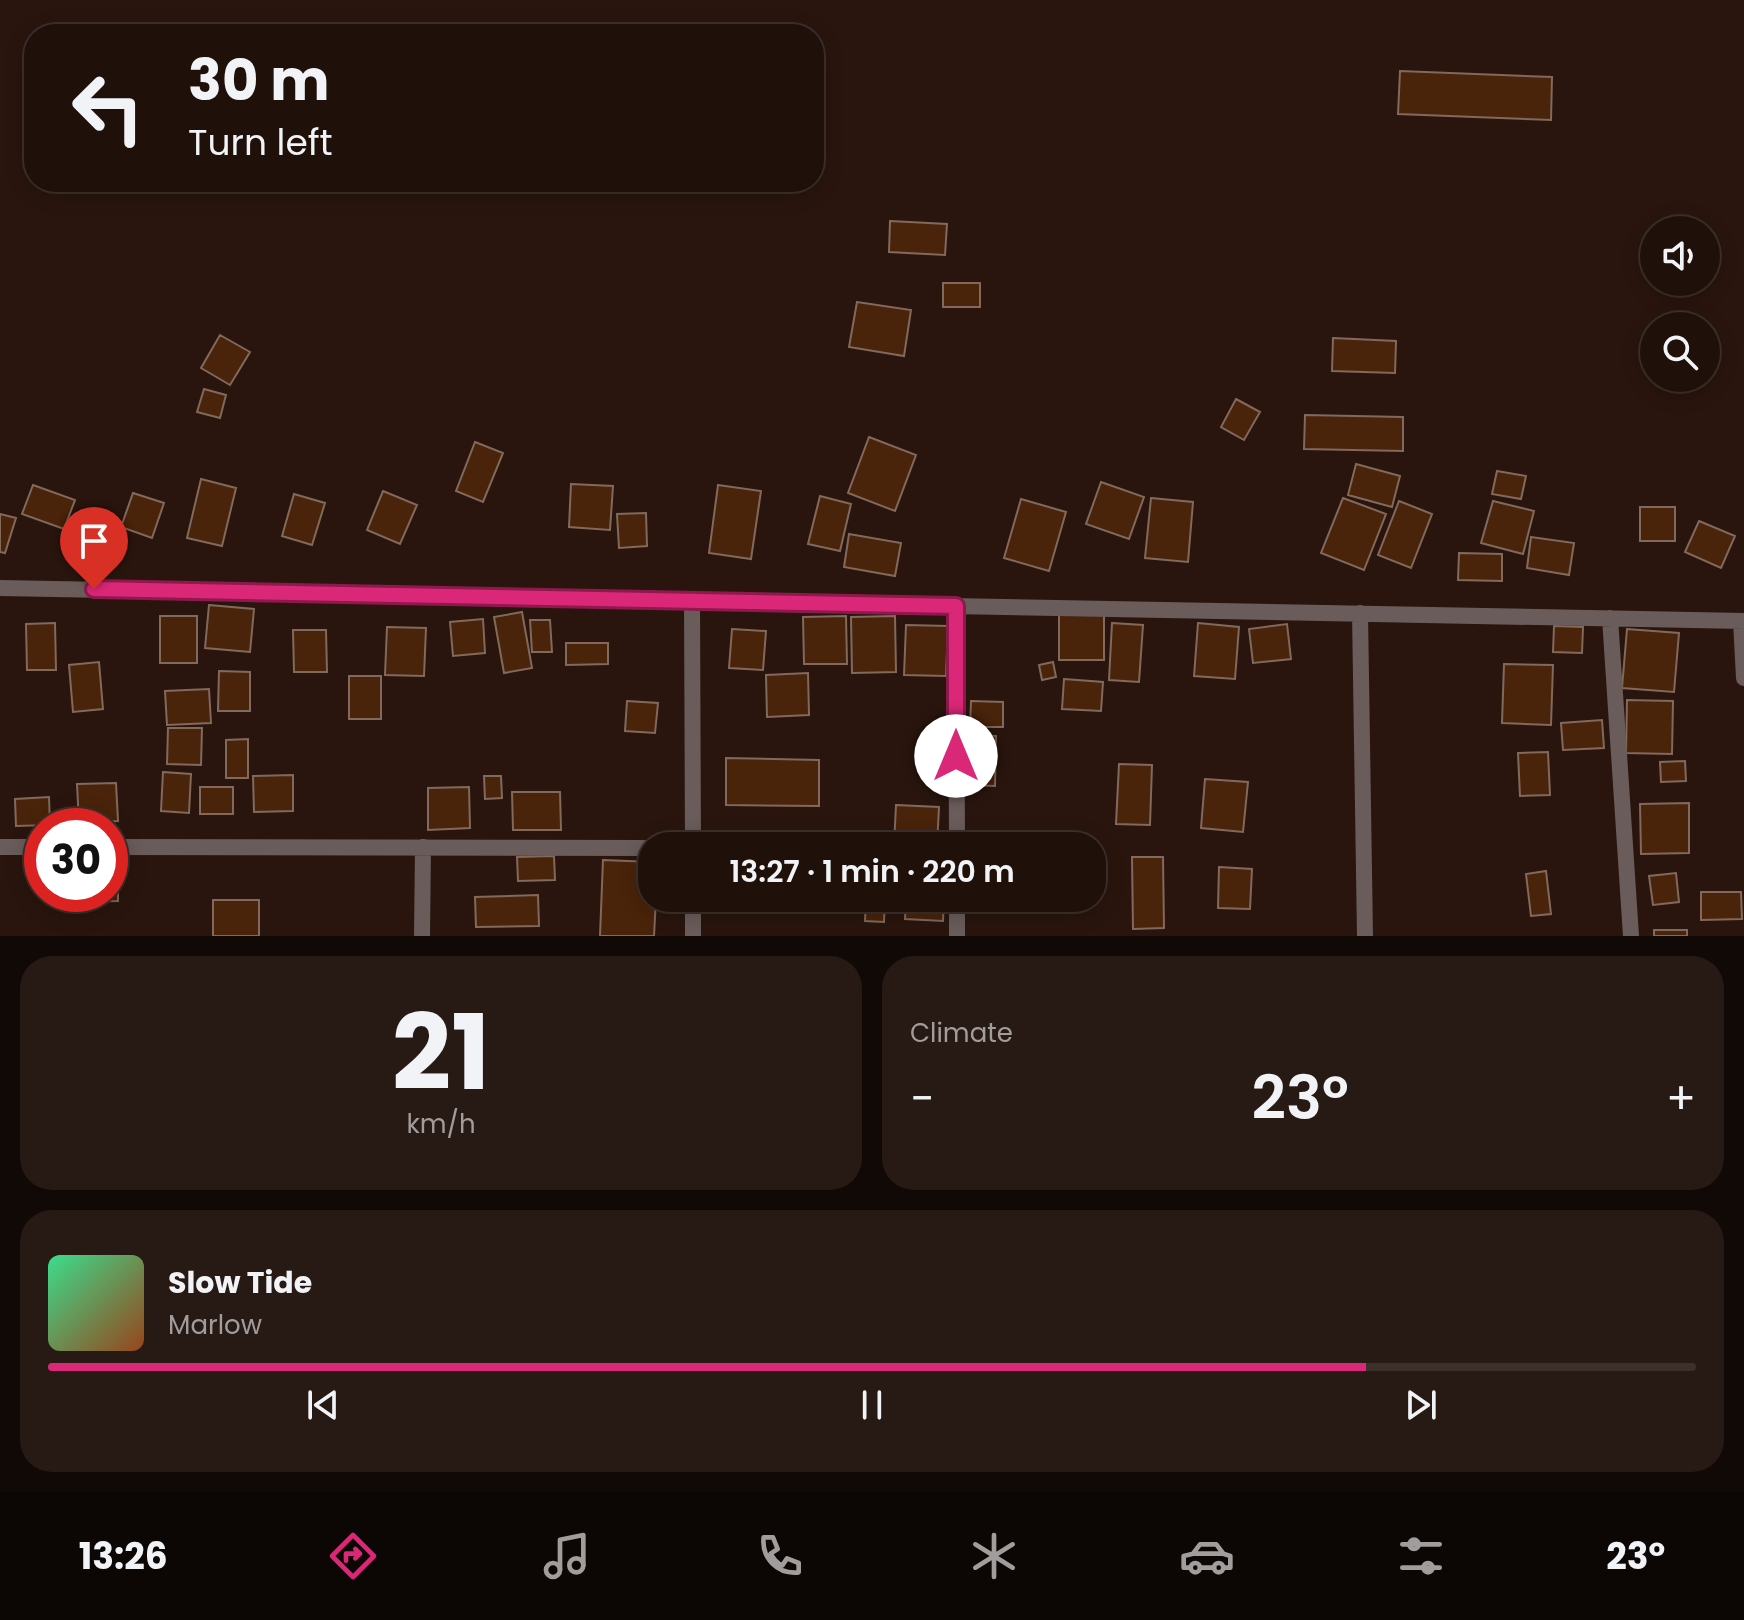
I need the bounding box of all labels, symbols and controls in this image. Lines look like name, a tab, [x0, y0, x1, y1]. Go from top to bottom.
text: 30 m	[188, 41, 330, 120]
icon: left	[56, 56, 160, 160]
text: Turn left	[188, 117, 333, 168]
map controls	[1640, 216, 1720, 392]
button: sound	[1640, 216, 1720, 296]
button: search	[1640, 312, 1720, 392]
pin	[60, 507, 128, 589]
icon: arrive	[72, 519, 116, 563]
position arrow	[914, 714, 998, 798]
speed limit sign: 30	[24, 808, 128, 912]
text: 13:27 · 1 min · 220 m	[729, 850, 1015, 893]
text: 21	[392, 980, 490, 1125]
text: Climate	[910, 1015, 1013, 1051]
text: 23°	[1252, 1056, 1349, 1140]
text: −	[910, 1068, 934, 1129]
text: +	[1666, 1068, 1696, 1129]
text: km/h	[406, 1106, 476, 1142]
text: Slow Tide	[168, 1261, 312, 1304]
text: Marlow	[168, 1307, 262, 1343]
icon: previous	[301, 1383, 345, 1427]
icon: pause	[850, 1383, 894, 1427]
icon: next	[1399, 1383, 1443, 1427]
icon: directions	[325, 1528, 381, 1584]
icon: music	[539, 1528, 595, 1584]
icon: phone	[752, 1528, 808, 1584]
icon: climate	[966, 1528, 1022, 1584]
icon: car	[1179, 1528, 1235, 1584]
icon: filters	[1393, 1528, 1449, 1584]
text: 13:26	[79, 1531, 168, 1582]
text: 23°	[1606, 1531, 1665, 1582]

